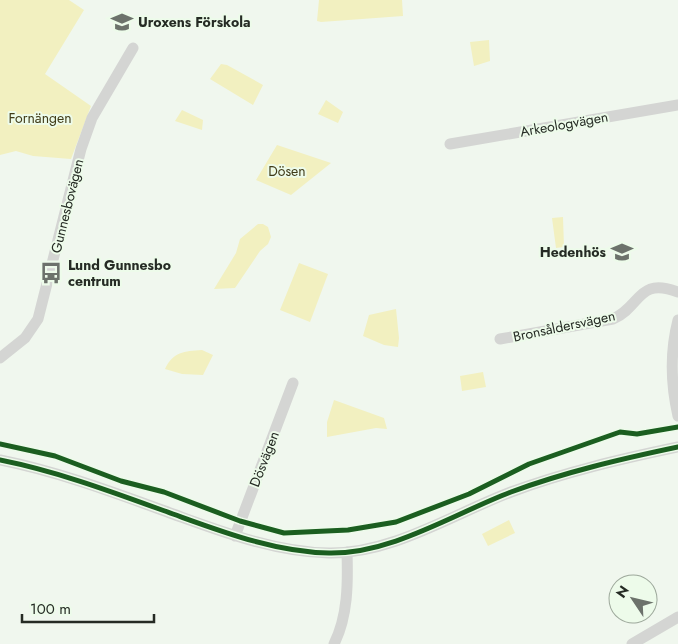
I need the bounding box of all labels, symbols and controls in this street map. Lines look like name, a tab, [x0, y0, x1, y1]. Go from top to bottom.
school or university icon: Uroxens Förskola	[109, 9, 135, 35]
place label: Uroxens Förskola	[138, 12, 250, 32]
street label: Arkeologvägen	[518, 106, 610, 142]
park label: Fornängen	[8, 108, 72, 128]
street label: Gunnesbovägen	[46, 157, 88, 255]
park label: Dösen	[268, 161, 306, 181]
school or university icon: Hedenhös	[609, 239, 635, 265]
place label: Hedenhös	[540, 242, 607, 262]
place label: Lund Gunnesbo centrum	[68, 255, 171, 291]
bus stop icon: Lund Gunnesbo centrum	[38, 260, 64, 286]
street label: Bronsåldersvägen	[511, 305, 617, 347]
street label: Dösvägen	[244, 428, 284, 490]
north arrow	[608, 574, 658, 624]
text: N	[611, 581, 634, 602]
scale bar	[22, 592, 155, 624]
text: 100 m	[30, 598, 71, 620]

